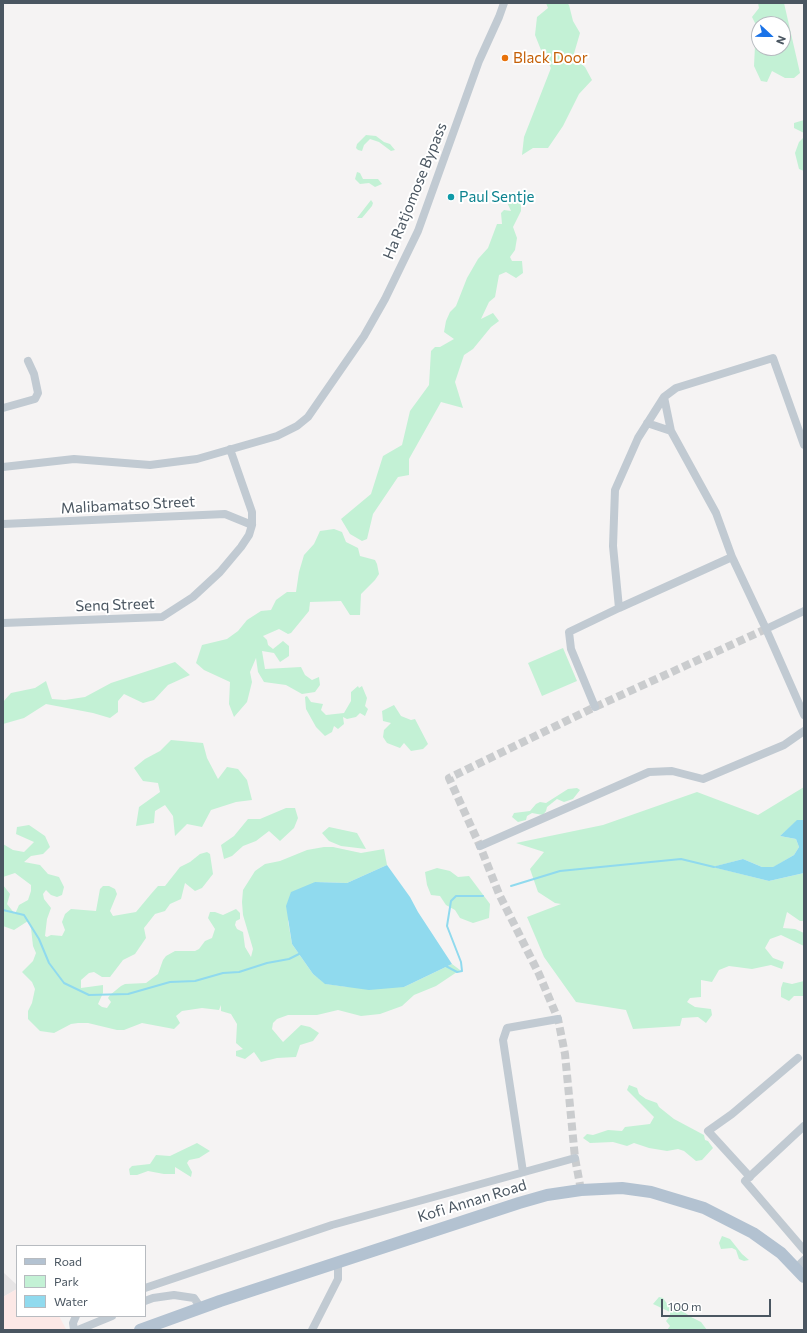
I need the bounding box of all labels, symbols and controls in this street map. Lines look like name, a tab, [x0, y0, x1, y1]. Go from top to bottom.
north arrow	[751, 16, 791, 56]
text: N	[774, 34, 789, 47]
place label: Black Door	[513, 49, 588, 67]
marker: Black Door	[500, 53, 510, 63]
street label: Ha Ratjomose Bypass	[379, 120, 451, 262]
place label: Paul Sentje	[459, 188, 535, 206]
marker: Paul Sentje	[446, 192, 456, 202]
street label: Malibamatso Street	[60, 492, 196, 518]
street label: Senq Street	[75, 595, 155, 615]
street label: Kofi Annan Road	[415, 1176, 529, 1226]
legend	[16, 1245, 146, 1317]
text: Road	[54, 1254, 82, 1268]
text: Park	[54, 1274, 79, 1288]
scale bar	[663, 1291, 773, 1317]
text: Water	[54, 1294, 88, 1308]
text: 100 m	[668, 1299, 702, 1313]

